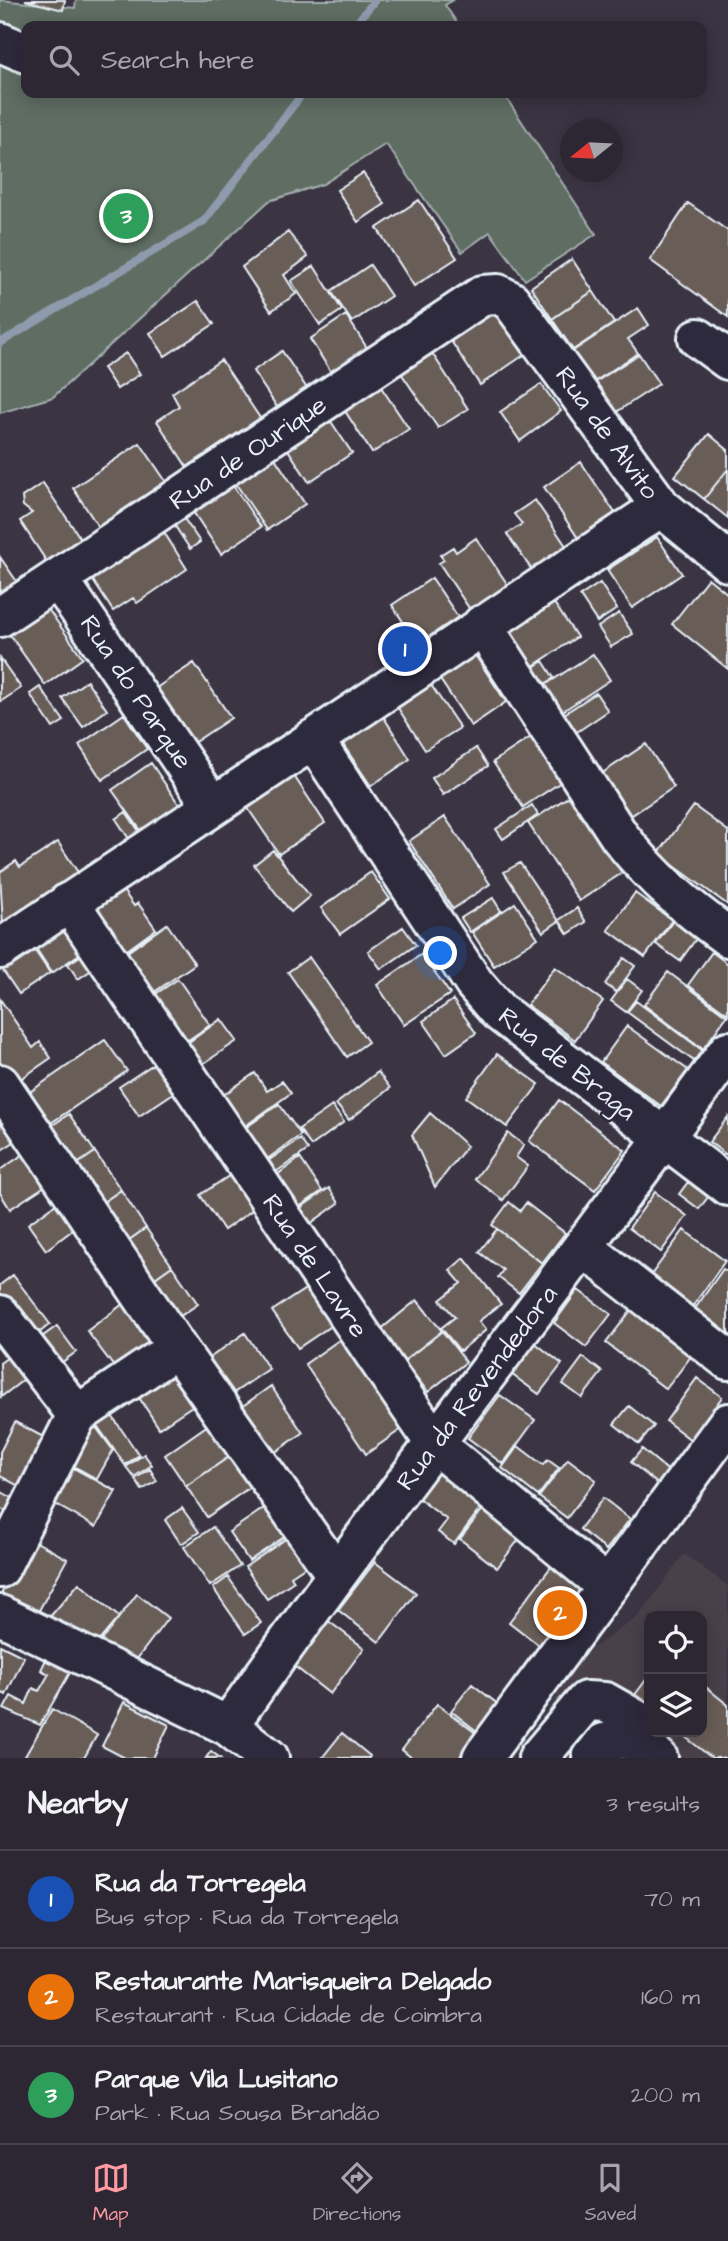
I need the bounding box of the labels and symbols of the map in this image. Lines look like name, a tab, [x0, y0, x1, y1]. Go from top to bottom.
north arrow	[560, 119, 623, 182]
pin: 3	[103, 190, 149, 242]
street label: Rua de Alvito	[546, 359, 668, 507]
street label: Rua de Ourique	[162, 387, 334, 519]
street label: Rua do Parque	[71, 608, 201, 776]
pin: 1	[382, 623, 428, 675]
your location	[423, 936, 457, 970]
street label: Rua de Braga	[489, 999, 643, 1131]
street label: Rua de Lavre	[254, 1187, 376, 1345]
street label: Rua da Revendedora	[388, 1278, 566, 1498]
pin: 2	[537, 1587, 583, 1639]

